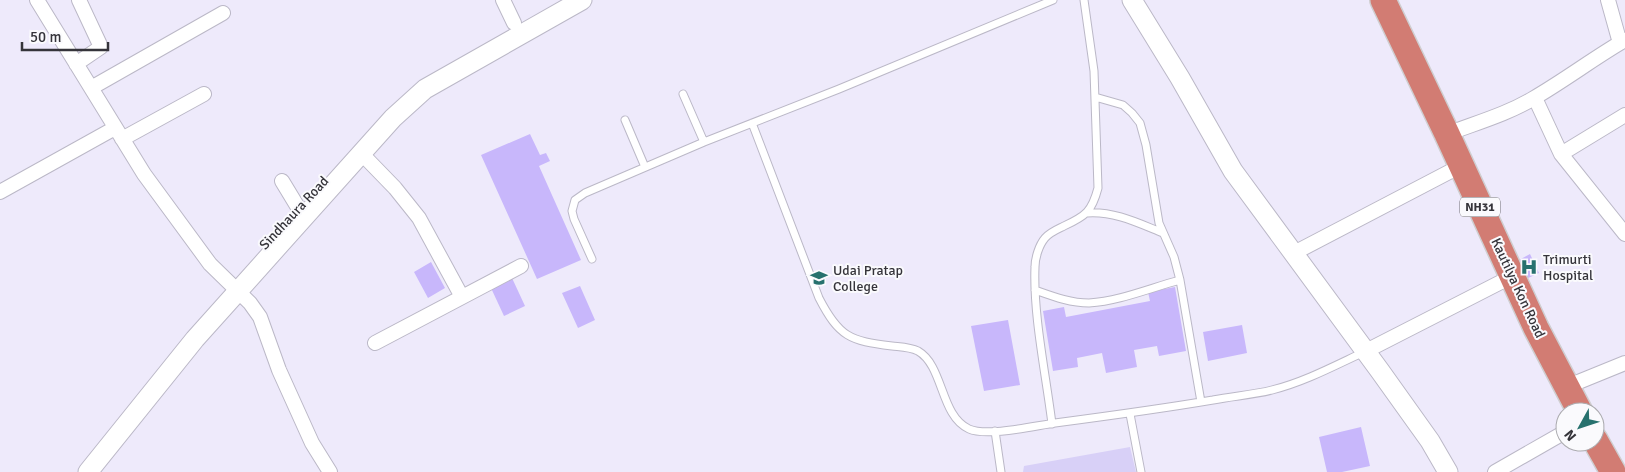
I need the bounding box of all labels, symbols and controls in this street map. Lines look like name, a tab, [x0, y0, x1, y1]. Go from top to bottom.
scale bar	[22, 20, 109, 52]
text: 50 m	[30, 28, 61, 46]
street label: Sindhaura Road	[256, 173, 332, 253]
road number: NH31	[1460, 198, 1500, 216]
street label: Kautilya Kon Road	[1487, 235, 1549, 341]
place label: Trimurti Hospital	[1543, 251, 1593, 284]
hospital icon: Trimurti Hospital	[1519, 257, 1539, 277]
place label: Udai Pratap College	[833, 262, 903, 295]
school or university icon: Udai Pratap College	[809, 268, 829, 288]
north arrow	[1555, 402, 1605, 452]
text: N	[1561, 426, 1580, 444]

